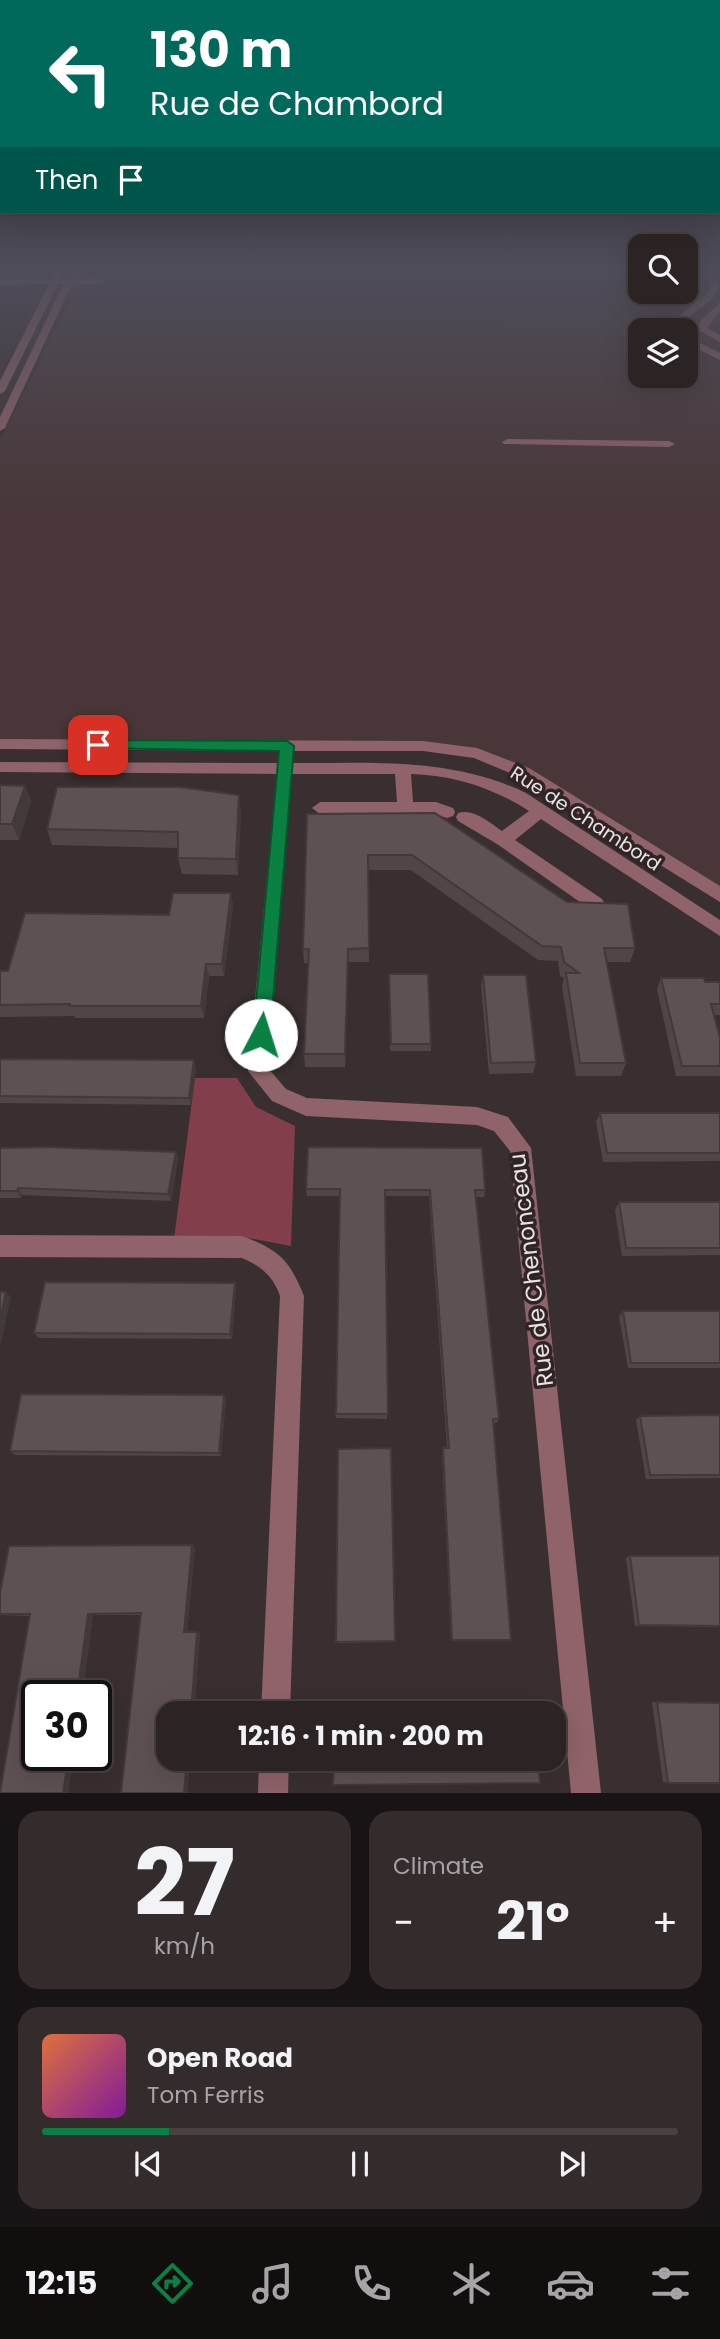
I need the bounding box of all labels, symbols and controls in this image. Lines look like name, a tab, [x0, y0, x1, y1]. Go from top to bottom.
text: 130 m	[150, 16, 292, 84]
icon: left	[35, 28, 126, 119]
text: Rue de Chambord	[150, 81, 444, 126]
icon: arrive	[112, 161, 150, 199]
text: Then	[35, 162, 98, 198]
map controls	[628, 234, 698, 388]
button: search	[628, 234, 698, 304]
button: layers	[628, 318, 698, 388]
pin	[68, 715, 128, 775]
icon: arrive	[79, 726, 117, 764]
street label: Rue de Chambord	[505, 760, 666, 877]
position arrow	[224, 998, 298, 1072]
street label: Rue de Chenonceau	[501, 1152, 561, 1388]
speed limit sign: 30	[21, 1680, 112, 1771]
text: 12:16 · 1 min · 200 m	[238, 1718, 484, 1754]
text: 27	[134, 1819, 235, 1947]
text: Climate	[393, 1850, 484, 1882]
text: 21°	[496, 1885, 570, 1958]
text: −	[393, 1896, 414, 1949]
text: +	[652, 1896, 678, 1949]
text: km/h	[154, 1930, 215, 1962]
text: Open Road	[147, 2040, 293, 2076]
text: Tom Ferris	[147, 2079, 265, 2111]
icon: previous	[129, 2145, 167, 2183]
icon: pause	[341, 2145, 379, 2183]
icon: next	[553, 2145, 591, 2183]
icon: directions	[148, 2259, 197, 2308]
icon: music	[248, 2259, 297, 2308]
icon: phone	[347, 2259, 396, 2308]
icon: climate	[447, 2259, 496, 2308]
icon: car	[546, 2259, 595, 2308]
icon: filters	[646, 2259, 695, 2308]
text: 12:15	[25, 2260, 98, 2305]

